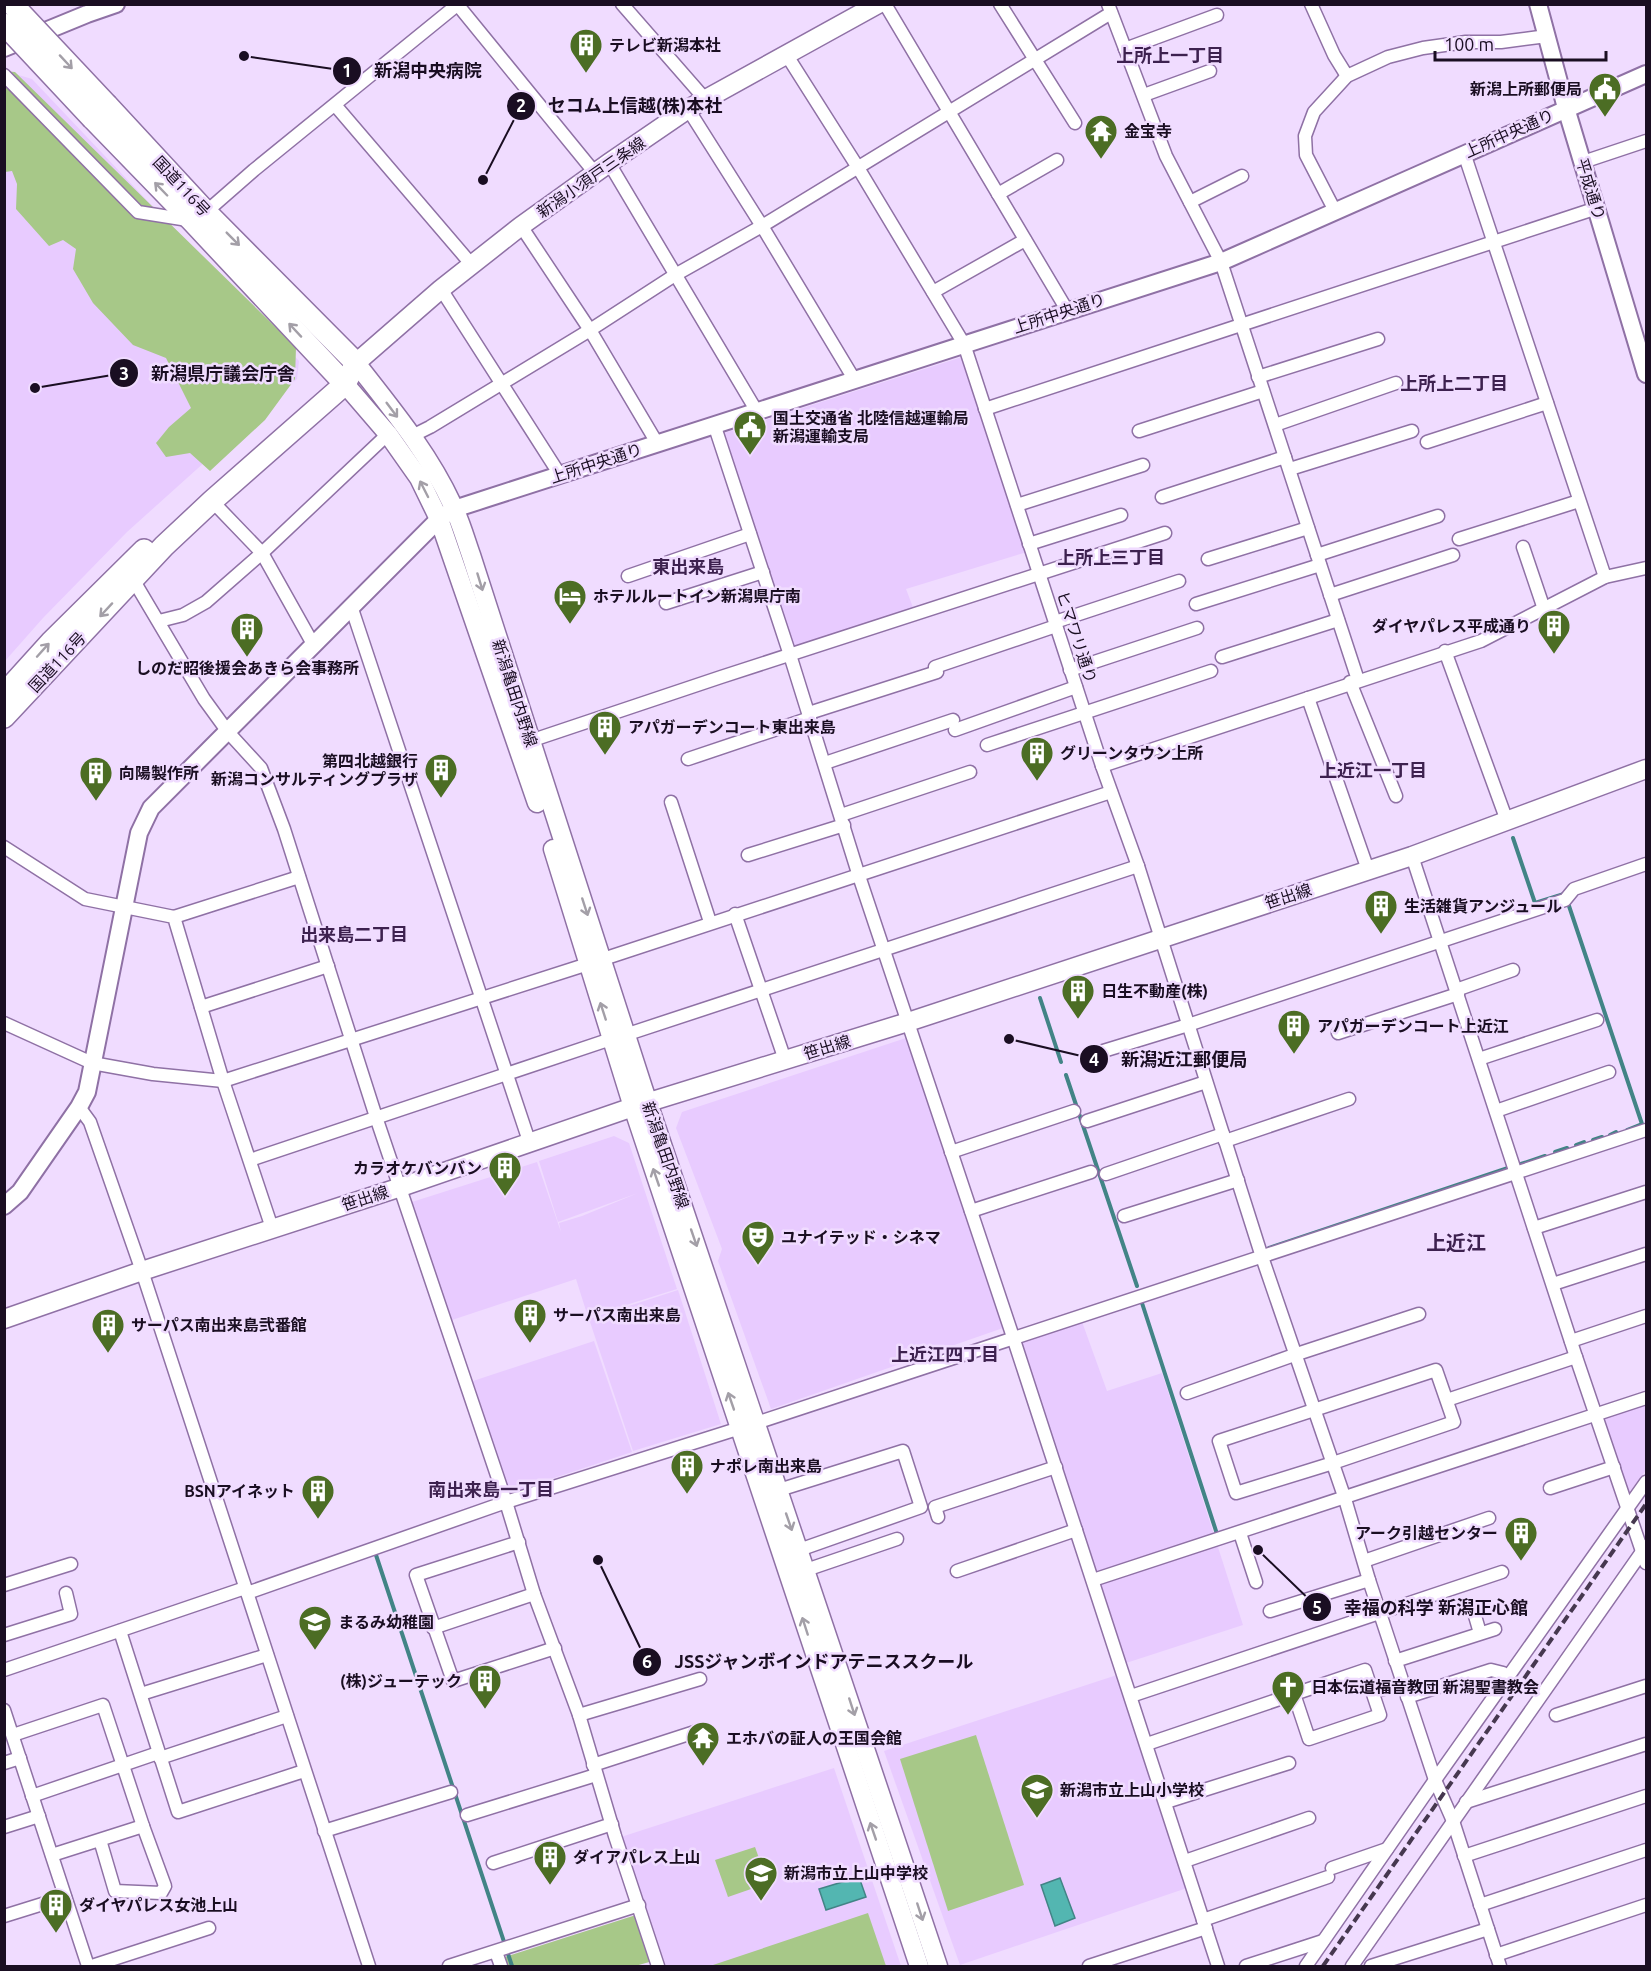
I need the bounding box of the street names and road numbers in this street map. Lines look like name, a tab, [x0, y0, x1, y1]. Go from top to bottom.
street label: 上所中央通り	[1461, 105, 1557, 161]
street label: 新潟小須戸三条線	[533, 133, 649, 221]
street label: 国道116号	[150, 152, 214, 220]
street label: 平成通り	[1573, 156, 1609, 222]
street label: 上所中央通り	[1011, 290, 1107, 336]
street label: 上所中央通り	[548, 440, 644, 486]
street label: ヒマワリ通り	[1054, 589, 1100, 685]
street label: 国道116号	[25, 628, 89, 696]
street label: 新潟亀田内野線	[489, 637, 541, 749]
street label: 笹出線	[1262, 880, 1314, 912]
street label: 笹出線	[801, 1031, 853, 1063]
street label: 新潟亀田内野線	[639, 1099, 693, 1211]
street label: 笹出線	[339, 1182, 391, 1214]

